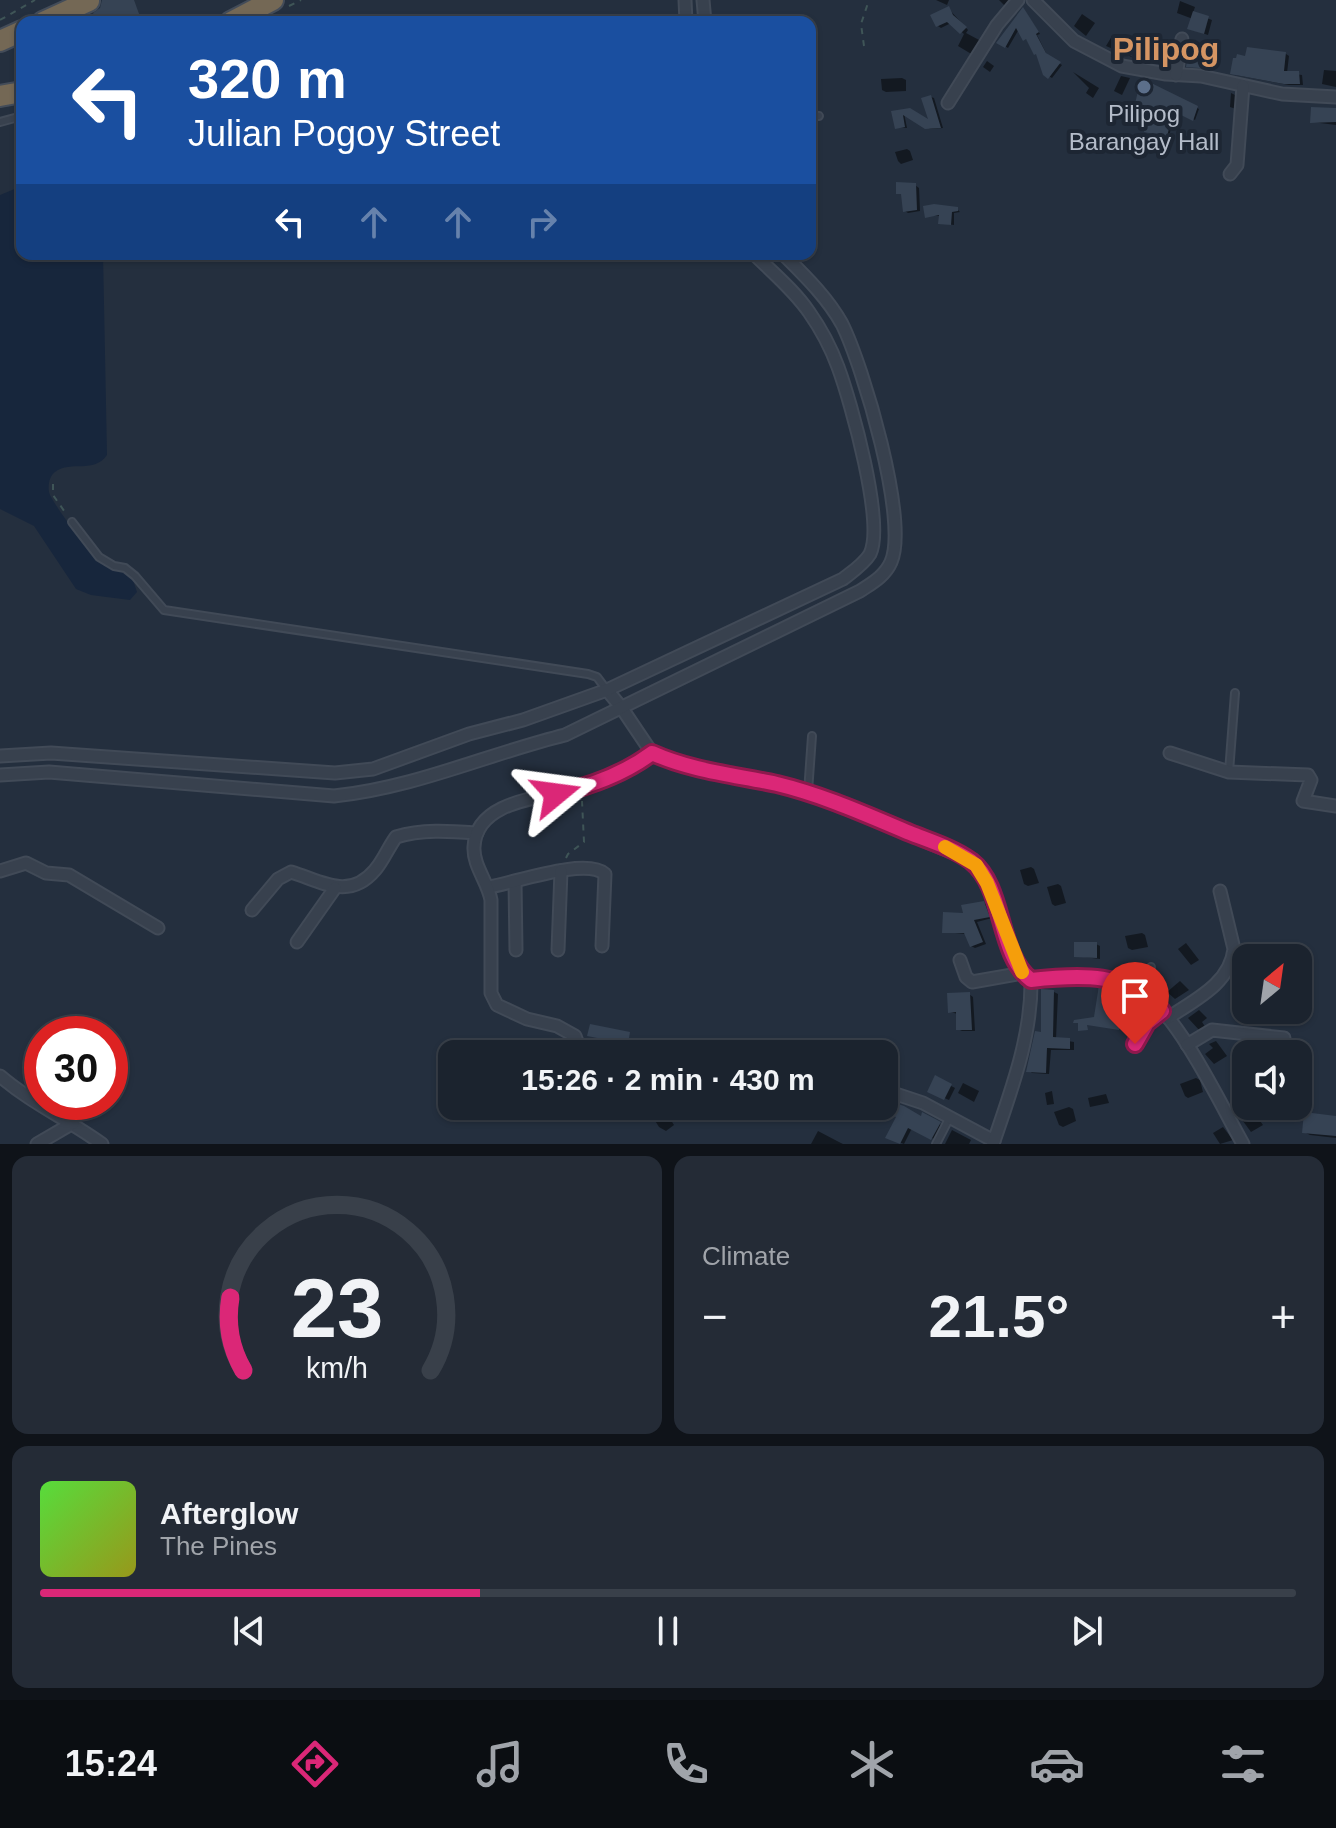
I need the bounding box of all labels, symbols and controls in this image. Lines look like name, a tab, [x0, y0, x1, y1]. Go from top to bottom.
district label: Pilipog	[1113, 31, 1219, 67]
text: 320 m	[188, 47, 347, 110]
icon: left	[56, 48, 160, 152]
marker: Pilipog Barangay Hall	[1135, 78, 1153, 96]
place label: Pilipog Barangay Hall	[1069, 100, 1219, 155]
text: Julian Pogoy Street	[188, 113, 500, 154]
icon: left	[268, 200, 312, 244]
icon: ahead	[352, 200, 396, 244]
icon: ahead	[436, 200, 480, 244]
icon: right	[520, 200, 564, 244]
position arrow	[514, 752, 598, 836]
north arrow	[1232, 944, 1312, 1024]
map controls	[1232, 944, 1312, 1120]
pin	[1101, 962, 1169, 1044]
icon: arrive	[1113, 974, 1157, 1018]
speed limit sign: 30	[24, 1016, 128, 1120]
button: sound	[1232, 1040, 1312, 1120]
text: 15:26 · 2 min · 430 m	[521, 1063, 815, 1096]
text: Climate	[702, 1241, 790, 1271]
text: 23	[291, 1262, 383, 1355]
text: 21.5°	[929, 1283, 1069, 1350]
text: −	[702, 1292, 728, 1341]
text: +	[1270, 1292, 1296, 1341]
text: km/h	[306, 1352, 368, 1384]
text: Afterglow	[160, 1497, 298, 1530]
text: The Pines	[160, 1531, 277, 1561]
icon: previous	[227, 1609, 271, 1653]
icon: pause	[646, 1609, 690, 1653]
icon: next	[1065, 1609, 1109, 1653]
icon: directions	[287, 1736, 343, 1792]
icon: music	[472, 1736, 528, 1792]
icon: phone	[658, 1736, 714, 1792]
icon: climate	[844, 1736, 900, 1792]
icon: car	[1029, 1736, 1085, 1792]
icon: filters	[1215, 1736, 1271, 1792]
text: 15:24	[65, 1743, 157, 1784]

